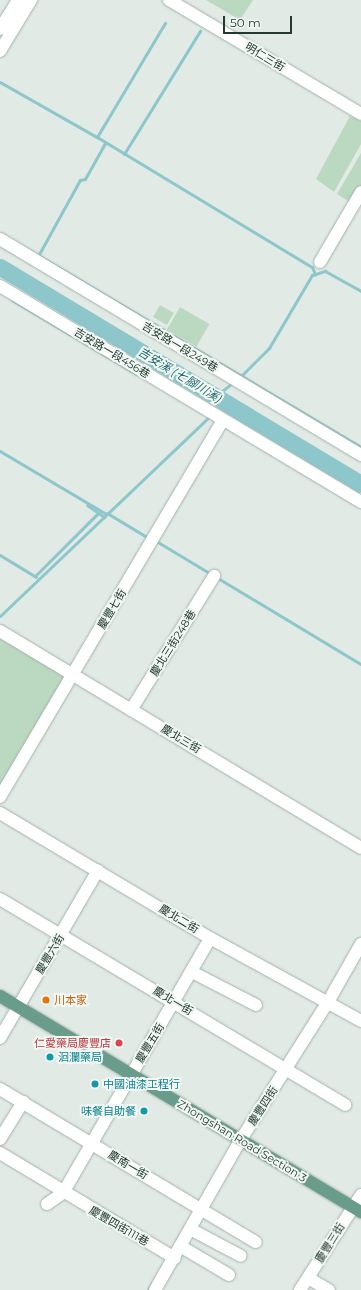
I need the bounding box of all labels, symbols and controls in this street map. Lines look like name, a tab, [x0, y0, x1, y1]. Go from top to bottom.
scale bar	[225, 8, 294, 34]
text: 50 m	[230, 15, 261, 30]
street label: 明仁三街	[243, 40, 287, 74]
street label: 吉安路一段249巷	[140, 319, 220, 375]
street label: 吉安路一段456巷	[72, 325, 152, 381]
water label: 吉安溪 (七腳川溪)	[136, 344, 224, 406]
street label: 慶豐七街	[95, 587, 129, 631]
street label: 慶北三街248巷	[147, 608, 199, 678]
street label: 慶北三街	[159, 722, 203, 756]
street label: 慶北二街	[157, 902, 201, 936]
street label: 慶豐六街	[33, 932, 67, 976]
street label: 慶北一街	[151, 984, 195, 1018]
place label: 川本家	[54, 993, 87, 1007]
marker: 川本家	[41, 995, 51, 1005]
street label: 慶豐五街	[133, 1021, 167, 1065]
place label: 仁愛藥局慶豐店	[34, 1036, 111, 1050]
marker: 仁愛藥局慶豐店	[114, 1038, 124, 1048]
place label: 洄瀾藥局	[58, 1050, 102, 1064]
marker: 洄瀾藥局	[45, 1052, 55, 1062]
place label: 中國油漆工程行	[103, 1077, 180, 1091]
marker: 中國油漆工程行	[90, 1079, 100, 1089]
street label: 慶豐四街	[245, 1084, 281, 1128]
street label: Zhongshan Road Section 3	[175, 1097, 309, 1185]
place label: 味餐自助餐	[81, 1104, 136, 1118]
marker: 味餐自助餐	[139, 1106, 149, 1116]
street label: 慶南一街	[106, 1148, 150, 1182]
street label: 慶豐四街111巷	[87, 1204, 151, 1248]
street label: 慶豐三街	[313, 1221, 347, 1265]

